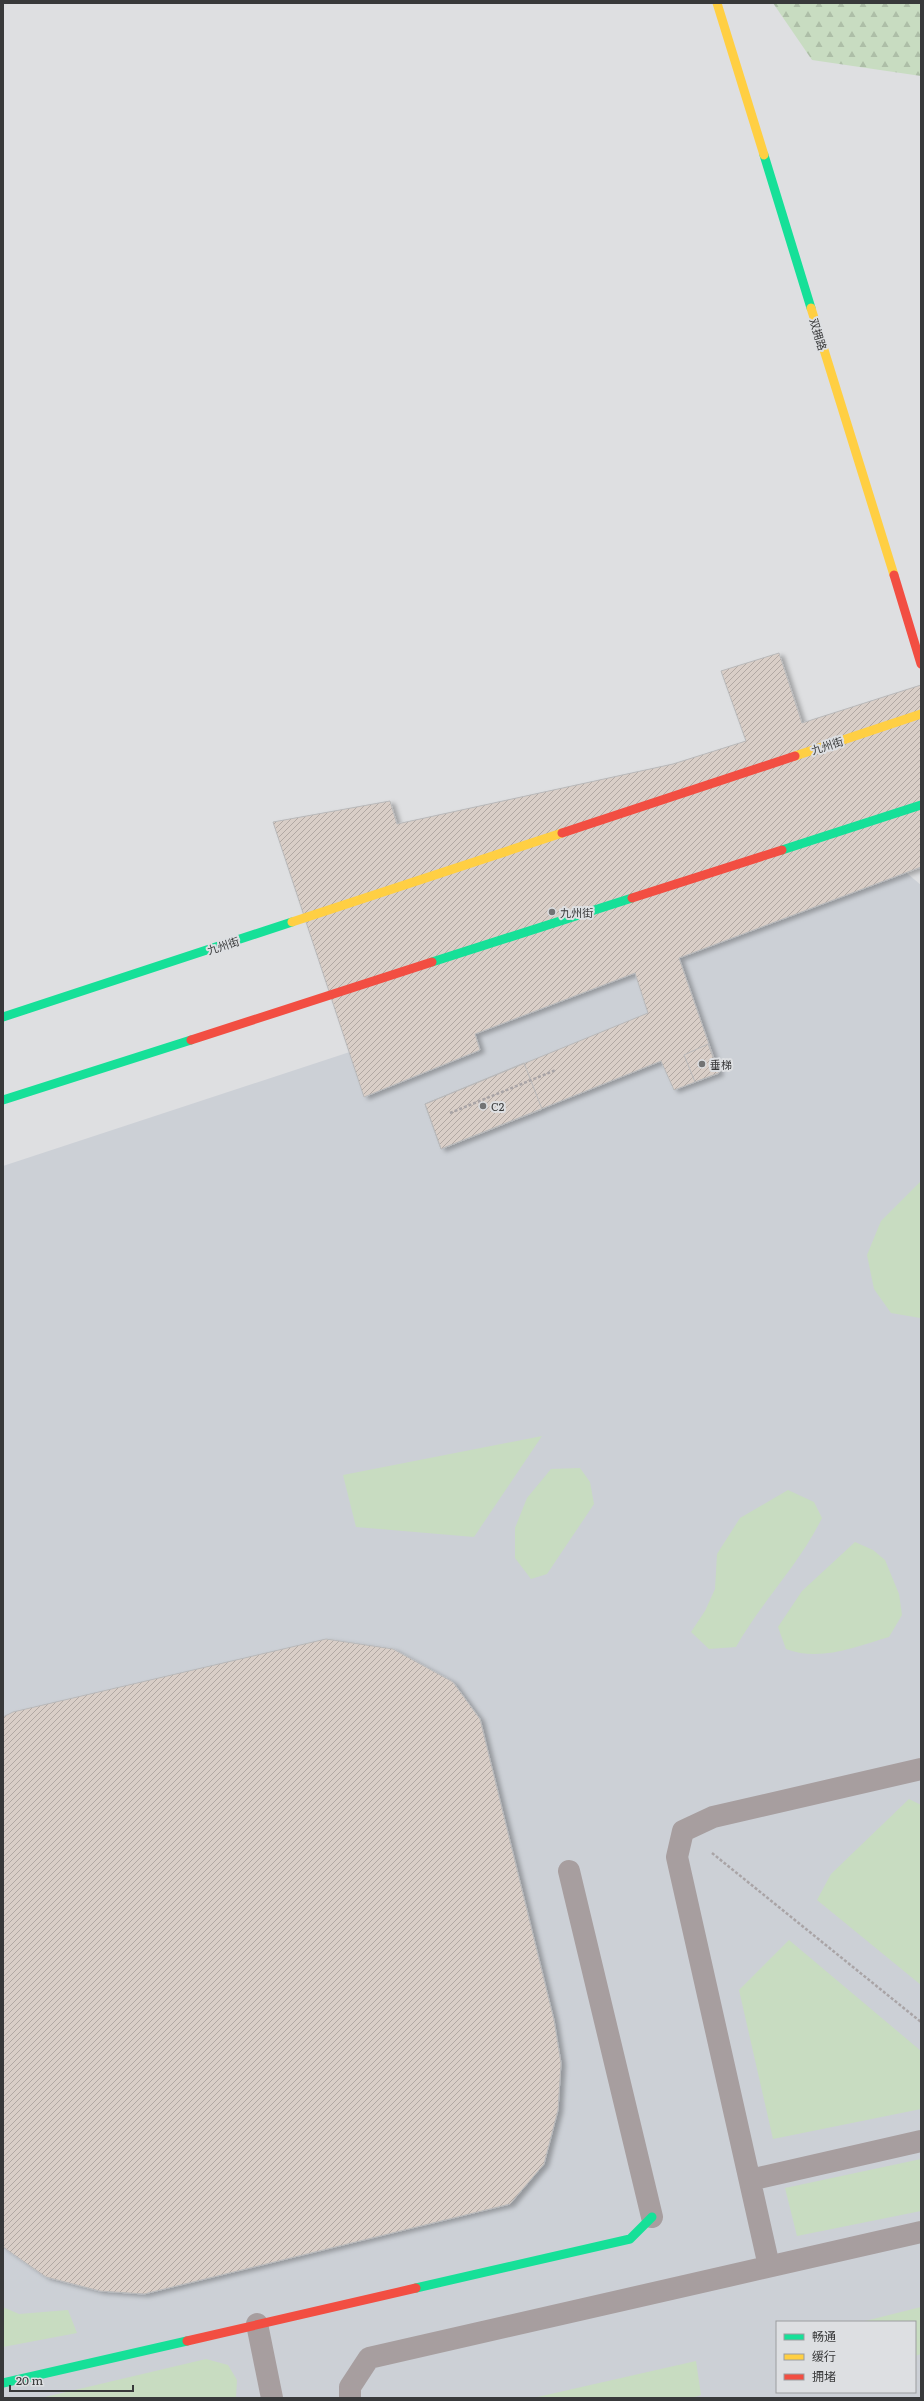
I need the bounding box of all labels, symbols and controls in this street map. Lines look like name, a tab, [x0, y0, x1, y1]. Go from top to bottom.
street label: 双拥路	[807, 316, 831, 352]
street label: 九州街	[809, 732, 845, 758]
place label: 九州街	[560, 904, 593, 920]
marker: 九州街	[547, 907, 557, 917]
street label: 九州街	[205, 932, 241, 958]
place label: 垂梯	[710, 1056, 732, 1072]
marker: 垂梯	[697, 1059, 707, 1069]
place label: C2	[491, 1098, 505, 1114]
marker: C2	[478, 1101, 488, 1111]
legend	[776, 2321, 916, 2393]
text: 畅通	[812, 2327, 836, 2345]
text: 缓行	[812, 2347, 836, 2365]
scale bar	[10, 2367, 133, 2393]
text: 拥堵	[812, 2367, 836, 2385]
text: 20 m	[16, 2371, 43, 2389]

